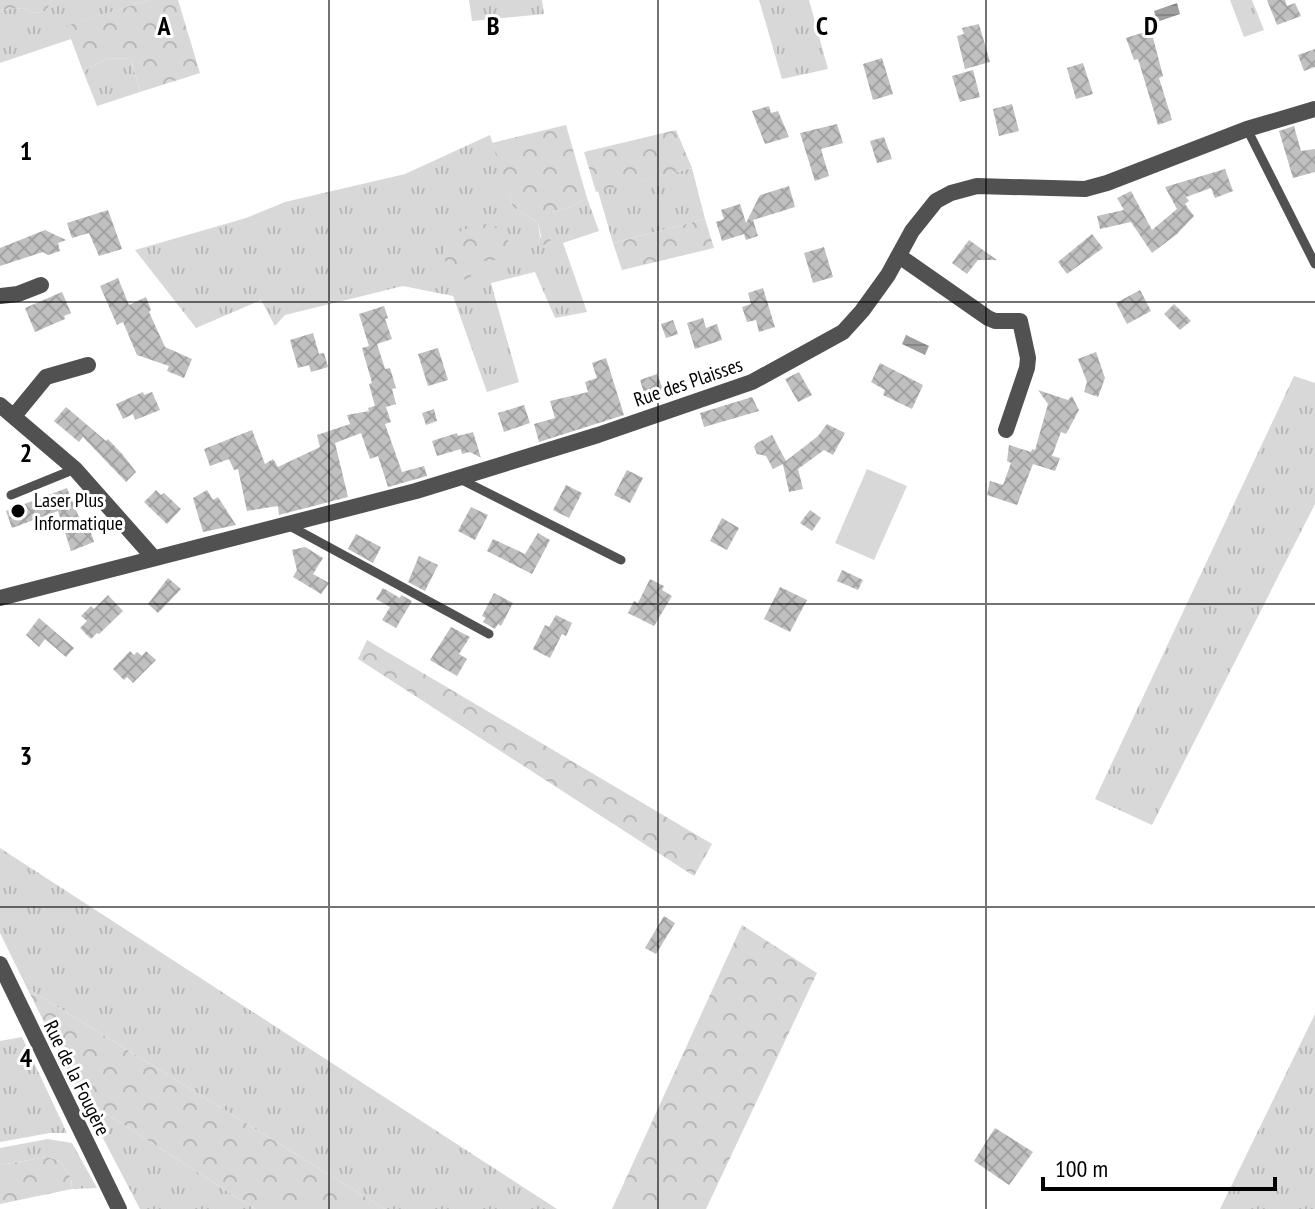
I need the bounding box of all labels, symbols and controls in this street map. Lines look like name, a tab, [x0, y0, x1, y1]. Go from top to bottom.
text: A	[156, 9, 171, 42]
text: B	[487, 9, 500, 42]
text: C	[816, 9, 828, 42]
text: D	[1144, 9, 1158, 42]
text: 1	[20, 134, 32, 167]
street label: Rue des Plaisses	[630, 351, 746, 413]
text: 2	[20, 436, 32, 469]
place label: Laser Plus Informatique	[34, 487, 123, 536]
marker: Laser Plus Informatique	[9, 502, 27, 520]
text: 3	[20, 739, 32, 772]
street label: Rue de la Fougère	[38, 1016, 116, 1140]
text: 4	[20, 1041, 33, 1074]
scale bar	[1043, 1141, 1275, 1191]
text: 100 m	[1055, 1153, 1108, 1184]

